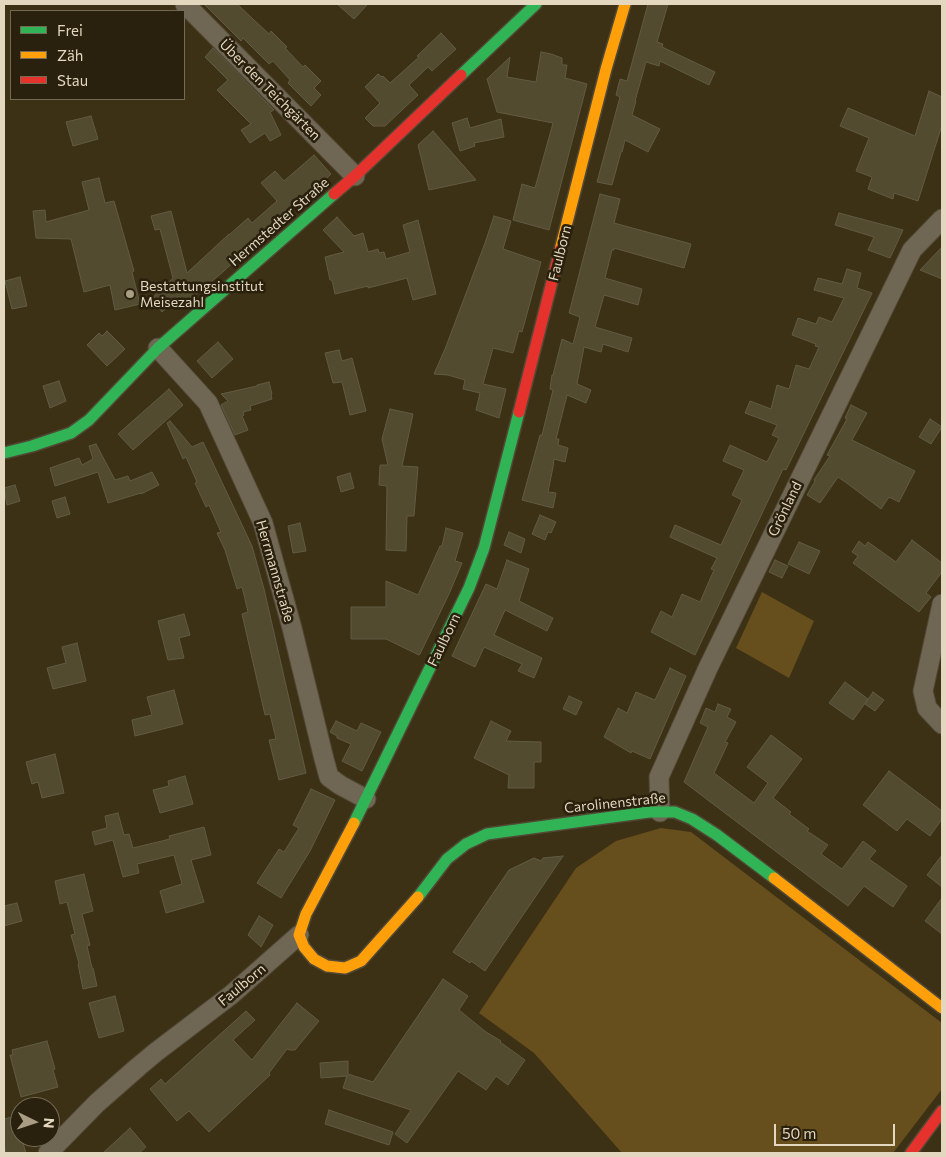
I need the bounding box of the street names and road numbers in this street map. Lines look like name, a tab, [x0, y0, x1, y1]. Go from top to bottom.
street label: Über den Teichgärten	[216, 36, 324, 144]
street label: Hermstedter Straße	[226, 174, 332, 270]
street label: Faulborn	[545, 223, 575, 283]
street label: Grönland	[765, 479, 805, 539]
street label: Herrmannstraße	[252, 518, 298, 624]
street label: Faulborn	[424, 611, 464, 669]
street label: Carolinenstraße	[563, 789, 667, 817]
street label: Faulborn	[215, 960, 269, 1010]

